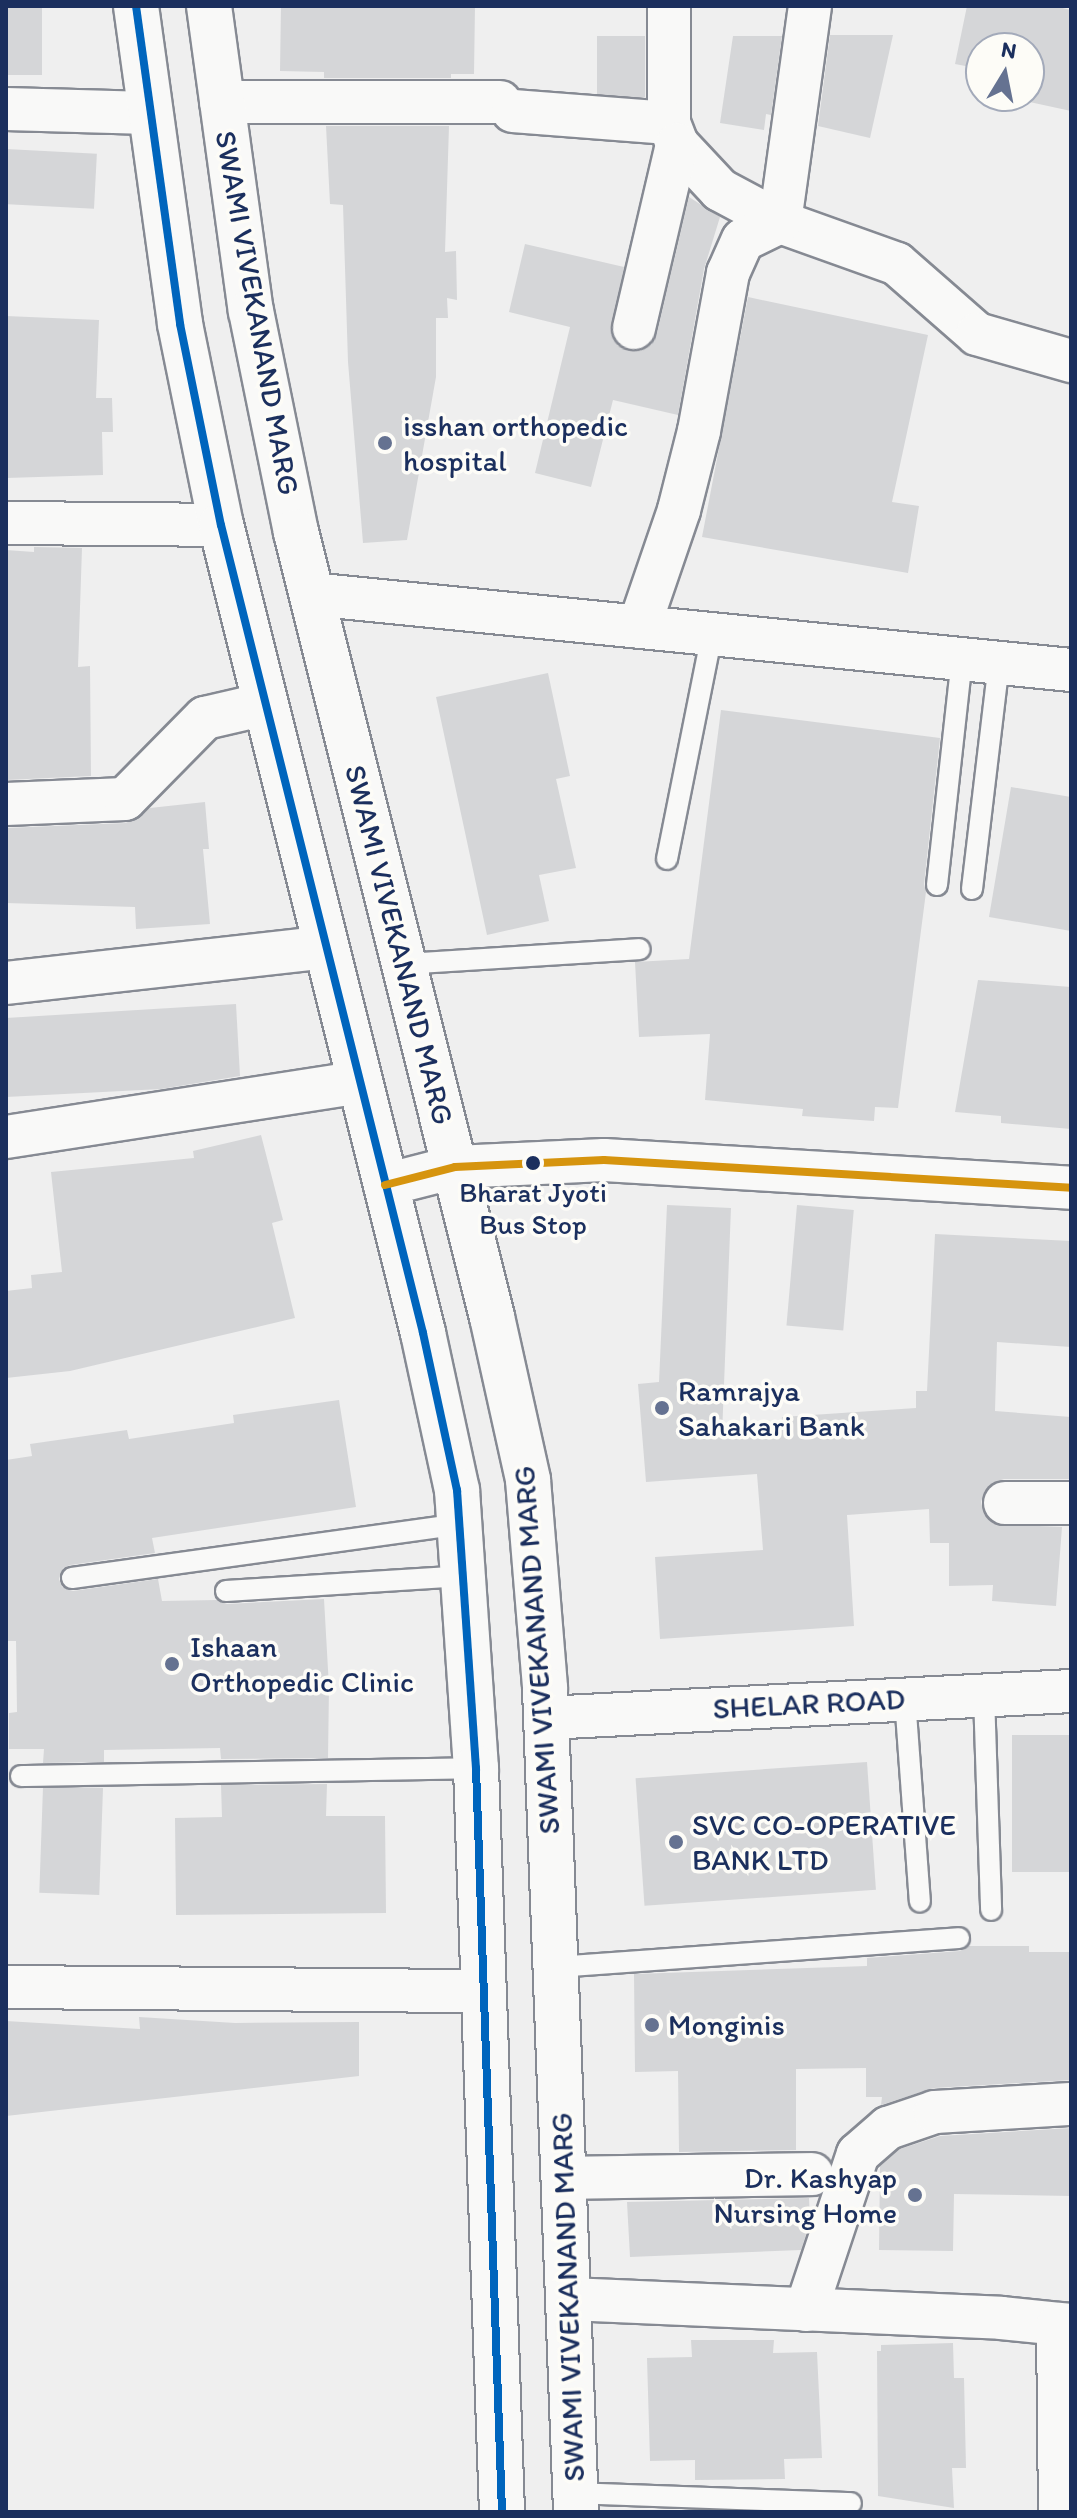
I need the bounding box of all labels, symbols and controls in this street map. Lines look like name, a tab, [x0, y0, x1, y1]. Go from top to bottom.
north arrow	[965, 32, 1045, 112]
text: N	[999, 35, 1019, 64]
street label: SWAMI VIVEKANAND MARG	[207, 128, 307, 498]
place label: isshan orthopedic hospital	[403, 408, 630, 478]
marker: isshan orthopedic hospital	[374, 432, 396, 454]
street label: SWAMI VIVEKANAND MARG	[337, 761, 461, 1129]
marker: Bharat Jyoti Bus Stop	[525, 1155, 541, 1171]
place label: Bharat Jyoti Bus Stop	[459, 1175, 607, 1241]
place label: Ramrajya Sahakari Bank	[678, 1373, 866, 1444]
marker: Ramrajya Sahakari Bank	[653, 1399, 671, 1417]
street label: SWAMI VIVEKANAND MARG	[506, 1464, 568, 1836]
place label: Ishaan Orthopedic Clinic	[190, 1629, 414, 1700]
marker: Ishaan Orthopedic Clinic	[161, 1653, 183, 1675]
street label: SHELAR ROAD	[712, 1681, 906, 1727]
place label: SVC CO-OPERATIVE BANK LTD	[692, 1807, 956, 1878]
marker: SVC CO-OPERATIVE BANK LTD	[667, 1833, 685, 1851]
place label: Monginis	[668, 2007, 785, 2043]
marker: Monginis	[643, 2016, 661, 2034]
street label: SWAMI VIVEKANAND MARG	[544, 2112, 592, 2482]
place label: Dr. Kashyap Nursing Home	[712, 2160, 897, 2230]
marker: Dr. Kashyap Nursing Home	[904, 2184, 926, 2206]

